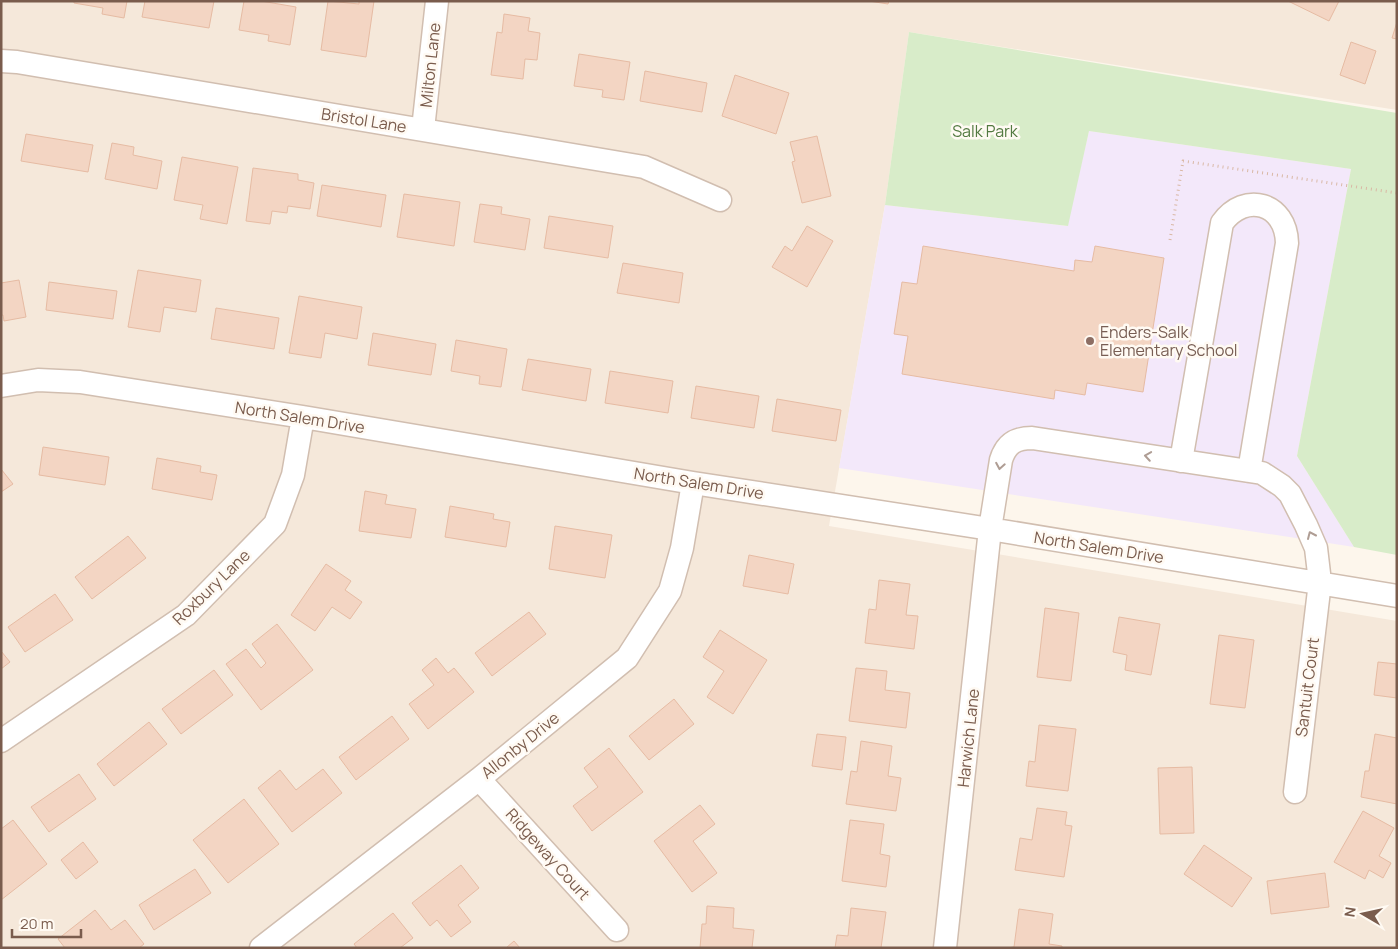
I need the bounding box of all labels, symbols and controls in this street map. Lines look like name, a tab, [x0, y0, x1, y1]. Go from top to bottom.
street label: Milton Lane	[415, 22, 445, 108]
street label: Bristol Lane	[320, 102, 408, 138]
park label: Salk Park	[952, 120, 1019, 142]
place label: Enders-Salk Elementary School	[1100, 321, 1238, 361]
marker: Enders-Salk Elementary School	[1084, 335, 1096, 347]
street label: North Salem Drive	[234, 396, 366, 438]
one-way arrow	[1144, 451, 1153, 461]
street label: North Salem Drive	[633, 462, 765, 504]
one-way arrow	[995, 462, 1005, 471]
street label: North Salem Drive	[1033, 526, 1165, 568]
one-way arrow	[1306, 531, 1317, 540]
street label: Roxbury Lane	[167, 544, 255, 630]
street label: Santuit Court	[1290, 636, 1324, 738]
street label: Harwich Lane	[952, 688, 984, 788]
street label: Allonby Drive	[476, 707, 564, 783]
street label: Ridgeway Court	[501, 803, 595, 905]
north arrow	[1338, 889, 1388, 939]
text: N	[1339, 905, 1360, 918]
scale bar	[12, 906, 81, 938]
text: 20 m	[20, 913, 53, 934]

